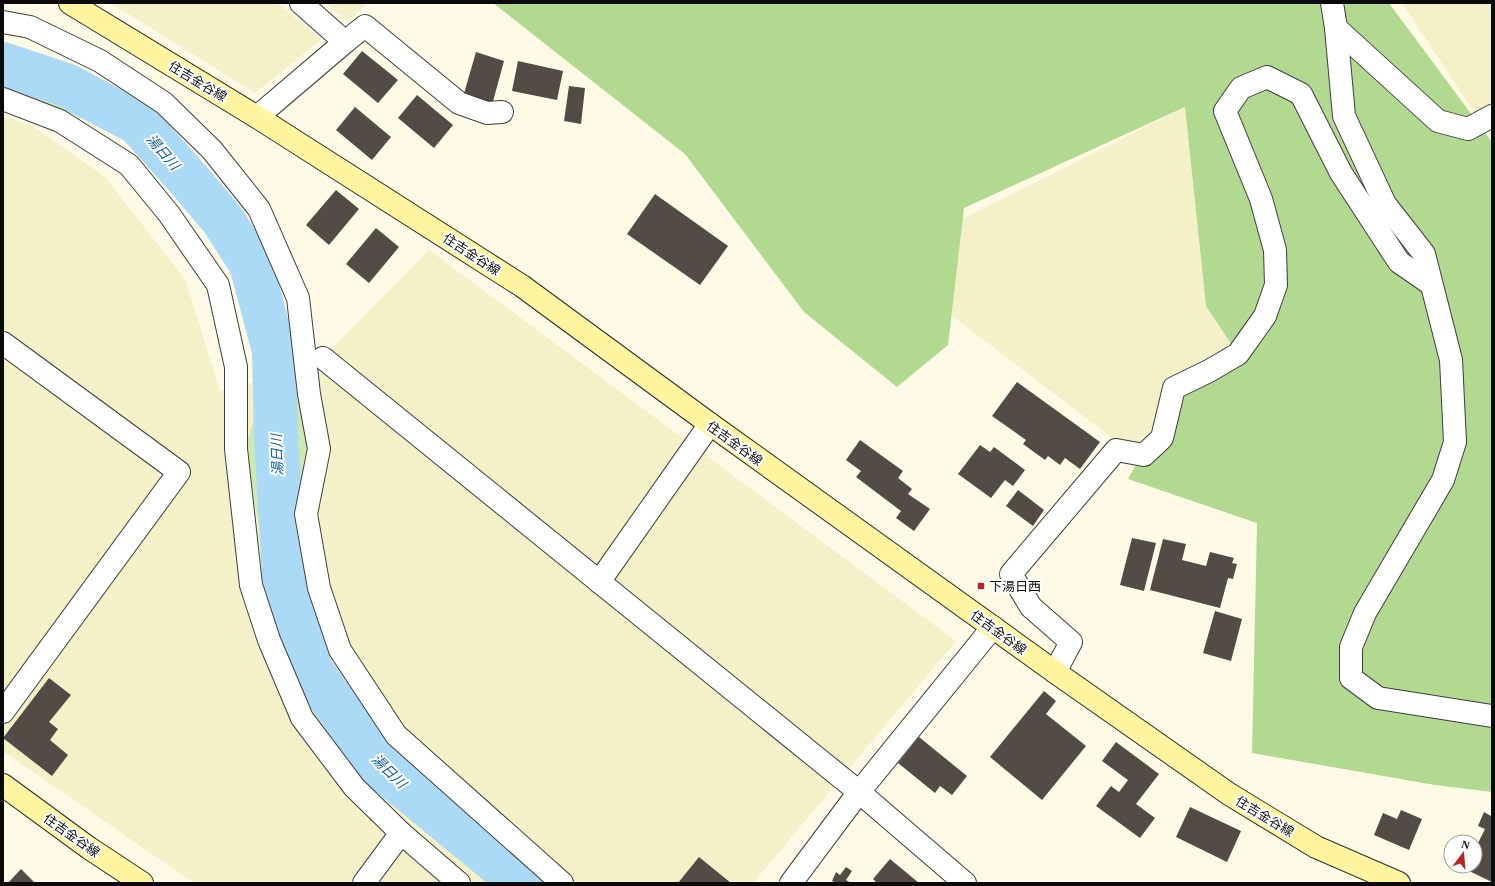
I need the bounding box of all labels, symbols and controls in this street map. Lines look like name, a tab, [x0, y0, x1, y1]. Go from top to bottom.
street label: 住吉金谷線	[166, 58, 229, 105]
water label: 湯日川	[143, 132, 183, 175]
street label: 住吉金谷線	[440, 230, 503, 278]
street label: 住吉金谷線	[704, 418, 765, 469]
water label: 湯日川	[269, 432, 286, 476]
place label: 下湯日西	[989, 579, 1041, 594]
marker: 下湯日西	[976, 581, 986, 591]
street label: 住吉金谷線	[968, 607, 1029, 658]
water label: 湯日川	[368, 751, 410, 793]
street label: 住吉金谷線	[1233, 793, 1296, 840]
street label: 住吉金谷線	[41, 811, 103, 860]
north arrow	[1443, 834, 1483, 874]
text: N	[1460, 838, 1471, 851]

